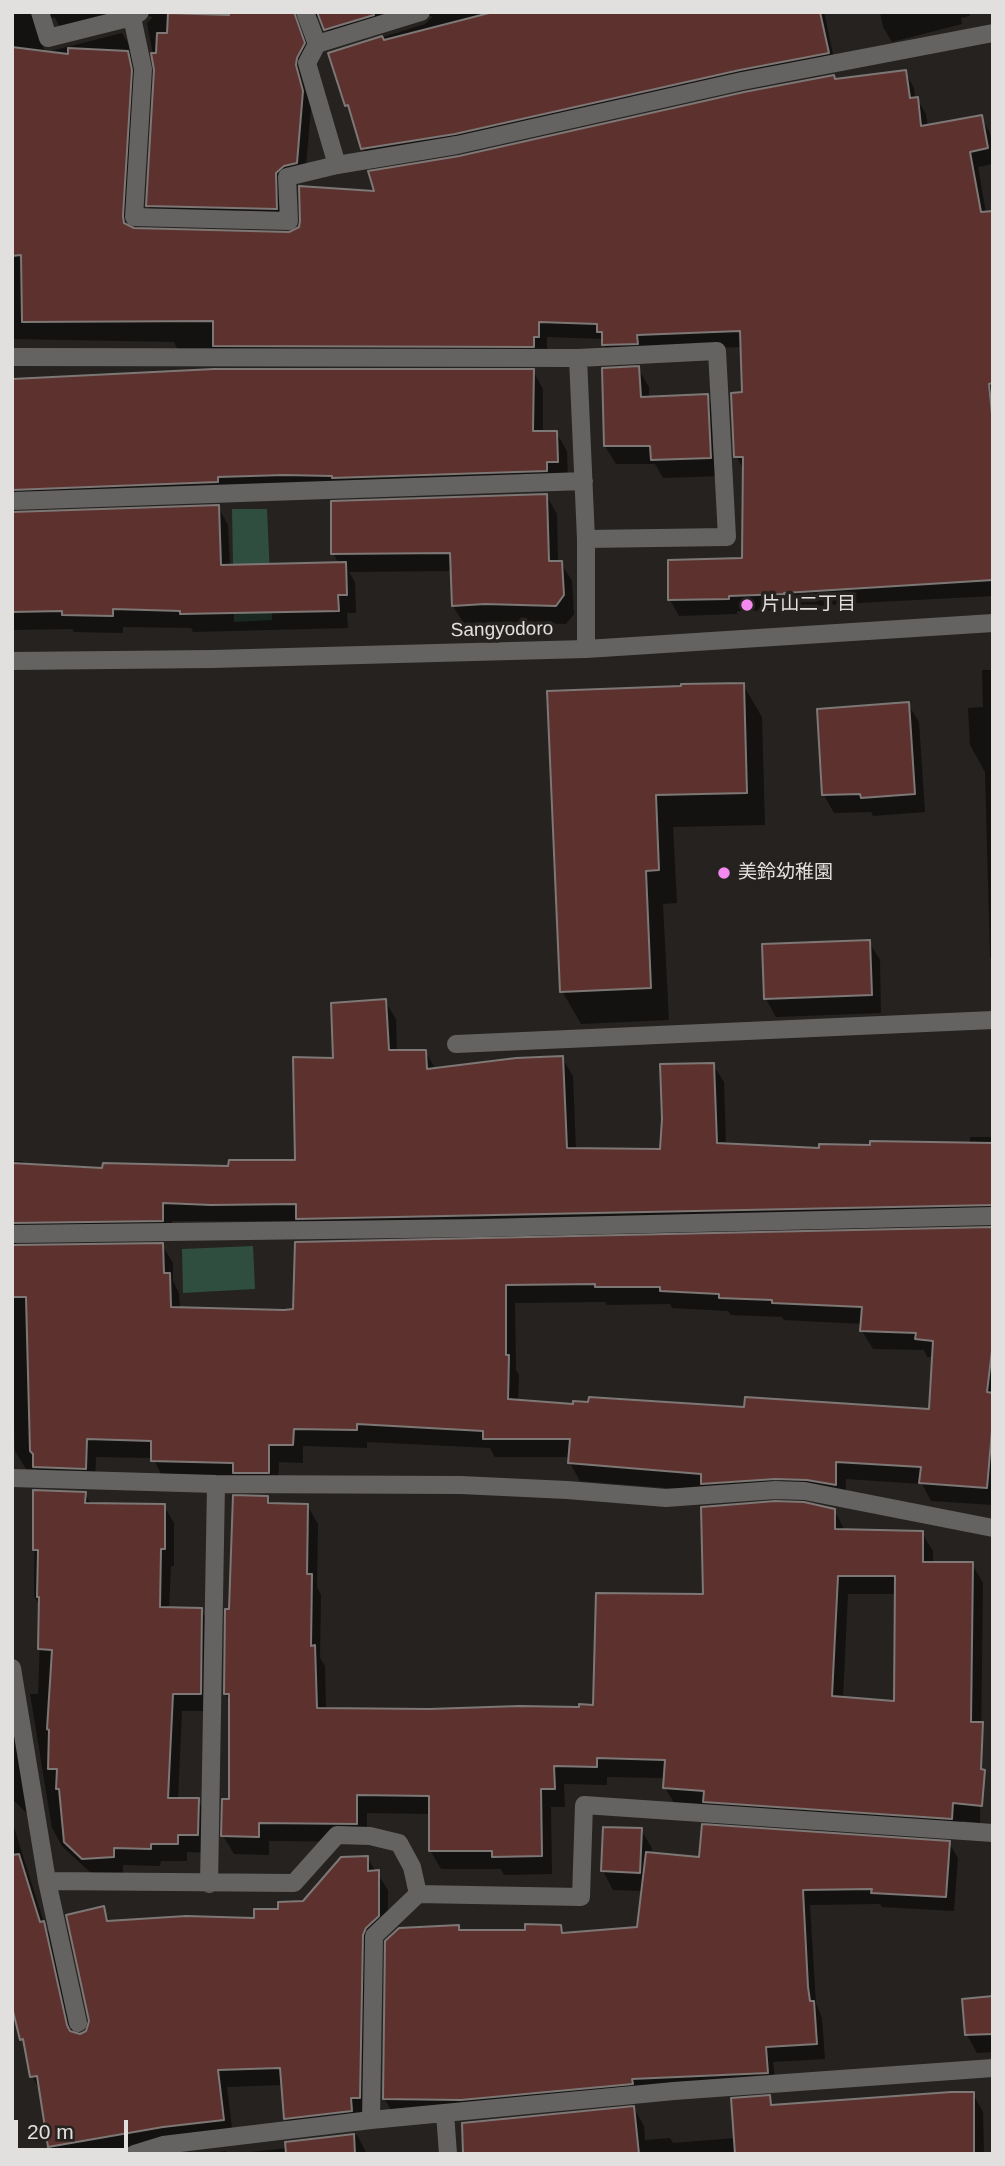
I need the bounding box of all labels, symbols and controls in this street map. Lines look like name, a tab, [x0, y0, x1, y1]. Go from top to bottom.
place label: 片山二丁目	[761, 594, 856, 616]
marker: 片山二丁目	[739, 597, 755, 613]
street label: Sangyodoro	[451, 618, 553, 642]
place label: 美鈴幼稚園	[738, 862, 833, 884]
marker: 美鈴幼稚園	[716, 865, 732, 881]
scale bar	[18, 2106, 131, 2150]
text: 20 m	[27, 2120, 74, 2143]

